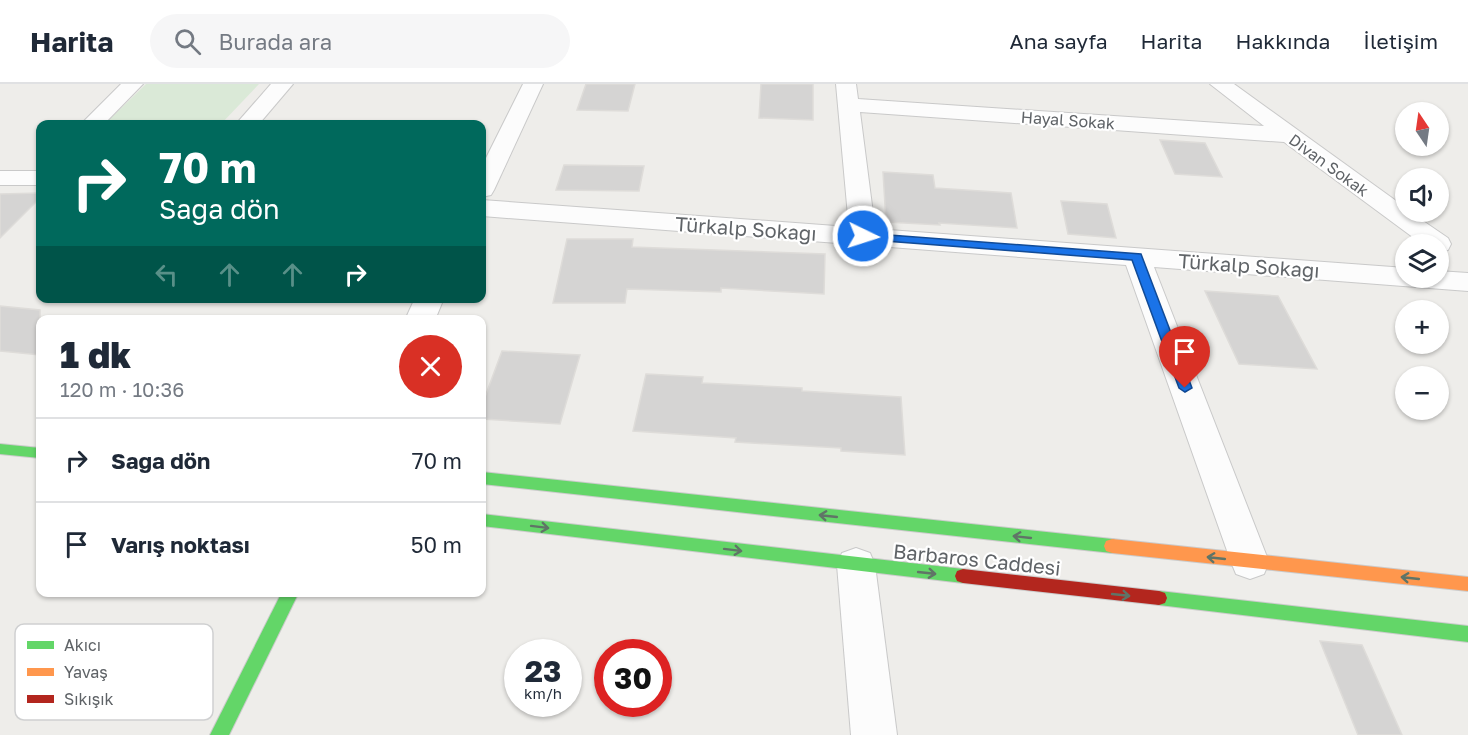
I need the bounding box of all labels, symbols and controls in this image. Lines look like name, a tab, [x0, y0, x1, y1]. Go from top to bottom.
search box	[150, 14, 570, 68]
text: Harita	[30, 25, 114, 58]
icon: search	[171, 25, 204, 58]
text: Burada ara	[219, 28, 332, 55]
text: Ana sayfa	[1010, 28, 1108, 54]
text: Harita	[1141, 28, 1202, 54]
text: Hakkında	[1235, 28, 1330, 54]
text: İletişim	[1363, 28, 1438, 54]
north arrow	[1395, 102, 1449, 156]
map controls	[1395, 102, 1449, 420]
street label: Hayal Sokak	[1020, 107, 1116, 133]
street label: Divan Sokak	[1285, 129, 1373, 201]
text: 70 m	[159, 142, 256, 192]
icon: right	[60, 144, 138, 222]
button: sound	[1395, 168, 1449, 222]
text: Sağa dön	[159, 193, 280, 225]
position arrow	[831, 204, 895, 268]
street label: Türkalp Sokağı	[674, 211, 818, 245]
button: layers	[1395, 234, 1449, 288]
street label: Türkalp Sokağı	[1177, 248, 1321, 282]
icon: left	[150, 258, 183, 291]
icon: ahead	[213, 258, 246, 291]
icon: ahead	[276, 258, 309, 291]
icon: right	[339, 258, 372, 291]
button: +	[1395, 300, 1449, 354]
pin	[1159, 326, 1210, 388]
text: 1 dk	[60, 333, 131, 376]
button: close	[399, 335, 462, 398]
icon: arrive	[1168, 335, 1201, 368]
button: −	[1395, 366, 1449, 420]
text: 120 m · 10:36	[60, 377, 184, 401]
icon: right	[60, 444, 93, 477]
text: Sağa dön	[111, 447, 210, 474]
text: 70 m	[412, 447, 462, 474]
one-way arrow	[819, 510, 839, 521]
one-way arrow	[529, 522, 549, 533]
icon: arrive	[60, 528, 93, 561]
text: Varış noktası	[111, 531, 250, 558]
text: 50 m	[411, 531, 462, 558]
one-way arrow	[1013, 531, 1032, 542]
street label: Barbaros Caddesi	[892, 538, 1062, 580]
one-way arrow	[723, 545, 743, 556]
one-way arrow	[1206, 552, 1226, 563]
one-way arrow	[916, 568, 936, 579]
one-way arrow	[1400, 573, 1420, 584]
one-way arrow	[1110, 590, 1130, 601]
legend	[15, 624, 213, 720]
text: Akıcı	[64, 635, 101, 655]
speed limit sign: 30	[594, 639, 672, 717]
text: 23	[525, 653, 561, 689]
text: Yavaş	[64, 662, 108, 682]
text: km/h	[524, 684, 562, 702]
text: Sıkışık	[64, 689, 114, 709]

